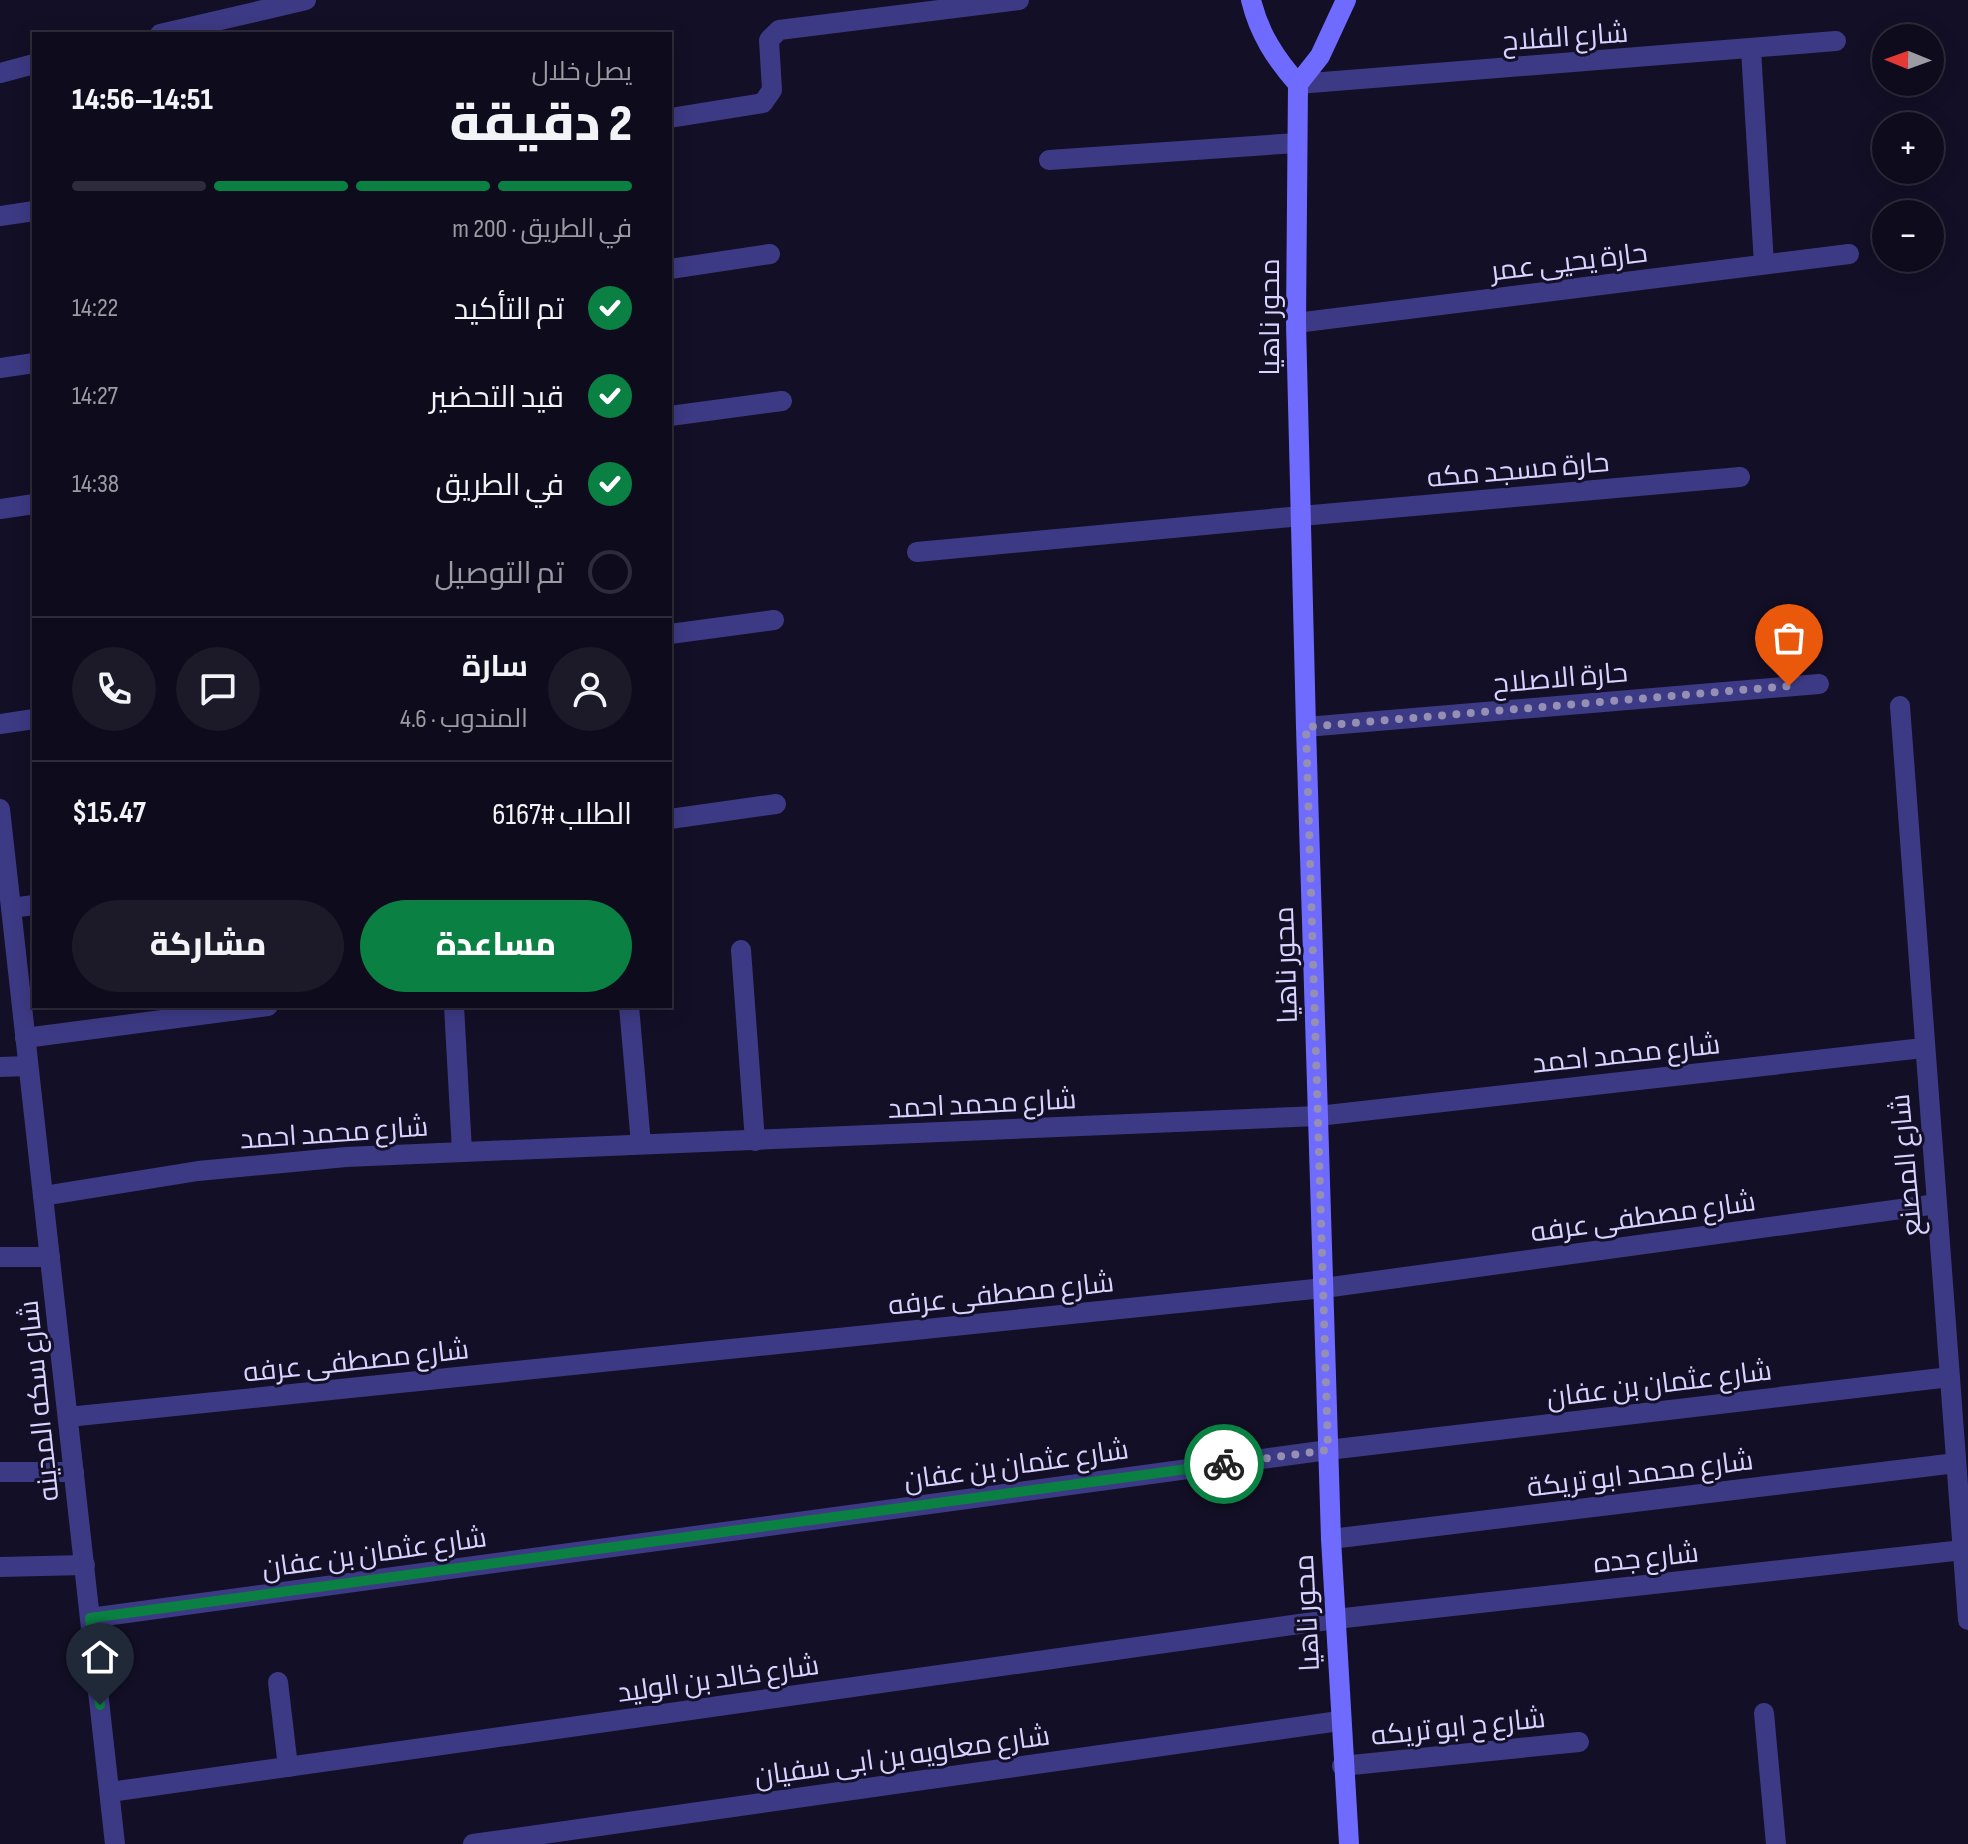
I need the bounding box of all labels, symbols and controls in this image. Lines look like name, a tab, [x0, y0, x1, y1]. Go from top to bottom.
street label: شارع الفلاح	[1501, 17, 1630, 59]
north arrow	[1872, 24, 1944, 96]
map controls	[1872, 24, 1944, 272]
text: يصل خلال	[531, 57, 632, 88]
text: 14:51–14:56	[72, 82, 213, 118]
text: 2 دقيقة	[450, 93, 632, 156]
button: +	[1872, 112, 1944, 184]
button: −	[1872, 200, 1944, 272]
text: في الطريق · 200 m	[452, 214, 632, 245]
street label: حارة يحيى عمر	[1487, 237, 1649, 289]
street label: محور ناهيا	[1254, 258, 1287, 376]
icon: check	[588, 286, 632, 330]
text: تم التأكيد	[454, 292, 564, 328]
text: 14:22	[72, 293, 118, 324]
icon: check	[588, 374, 632, 418]
text: قيد التحضير	[430, 380, 564, 416]
text: 14:27	[72, 381, 118, 412]
street label: حارة مسجد مكه	[1426, 446, 1611, 495]
icon: check	[588, 462, 632, 506]
text: في الطريق	[435, 468, 564, 504]
text: 14:38	[72, 469, 119, 500]
text: تم التوصيل	[435, 556, 564, 592]
pin	[1755, 604, 1823, 686]
icon: bag	[1767, 616, 1811, 660]
button: phone	[72, 647, 156, 731]
button: chat	[176, 647, 260, 731]
button: person	[548, 647, 632, 731]
text: سارة	[462, 649, 528, 685]
street label: حارة الاصلاح	[1491, 656, 1629, 702]
text: المندوب · 4.6	[400, 704, 528, 735]
text: $15.47	[72, 795, 146, 831]
text: الطلب #6167	[492, 797, 632, 833]
button: مشاركة	[72, 900, 344, 992]
button: مساعدة	[360, 900, 632, 992]
street label: محور ناهيا	[1268, 906, 1305, 1024]
street label: شارع محمد احمد	[1531, 1028, 1722, 1082]
street label: شارع محمد احمد	[887, 1083, 1077, 1127]
street label: شارع المصنع	[1884, 1092, 1930, 1237]
street label: شارع محمد احمد	[239, 1110, 430, 1158]
street label: شارع مصطفى عرفه	[1529, 1185, 1758, 1251]
street label: شارع مصطفى عرفه	[887, 1266, 1116, 1324]
street label: شارع سكه المدينه	[13, 1299, 67, 1503]
street label: شارع مصطفى عرفه	[242, 1333, 471, 1391]
street label: شارع عثمان بن عفان	[1545, 1354, 1774, 1416]
courier	[1184, 1424, 1264, 1504]
street label: شارع عثمان بن عفان	[902, 1433, 1131, 1499]
icon: bike	[1202, 1442, 1246, 1486]
street label: شارع محمد ابو تريكة	[1525, 1444, 1755, 1506]
street label: شارع عثمان بن عفان	[260, 1521, 489, 1587]
street label: شارع جده	[1592, 1537, 1700, 1581]
street label: محور ناهيا	[1288, 1553, 1327, 1672]
pin	[66, 1623, 134, 1705]
icon: home	[78, 1635, 122, 1679]
street label: شارع خالد بن الوليد	[615, 1649, 821, 1711]
street label: شارع ح ابو تريكه	[1369, 1702, 1547, 1754]
street label: شارع معاويه بن ابى سفيان	[752, 1719, 1052, 1795]

